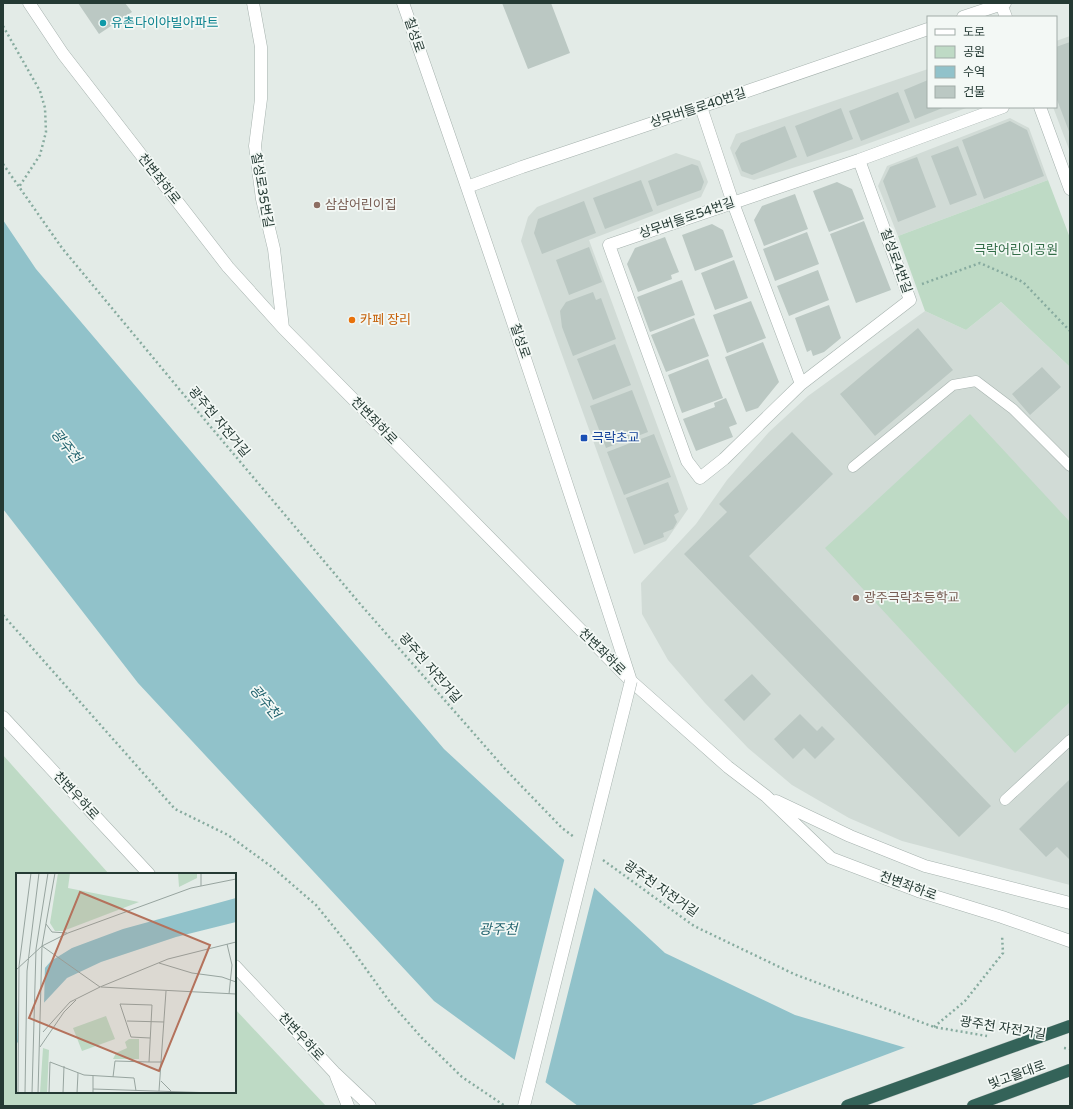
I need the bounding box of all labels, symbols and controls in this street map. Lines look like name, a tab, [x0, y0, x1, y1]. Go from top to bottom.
place label: 유촌다이아빌아파트	[111, 15, 219, 31]
street label: 칠성로	[401, 15, 427, 55]
legend	[927, 16, 1057, 108]
marker: 유촌다이아빌아파트	[98, 18, 108, 28]
text: 도로	[963, 25, 985, 39]
text: 공원	[963, 45, 985, 59]
text: 수역	[963, 65, 985, 79]
street label: 상무버들로40번길	[648, 85, 748, 131]
text: 건물	[963, 85, 985, 99]
street label: 천변좌하로	[134, 151, 184, 208]
street label: 칠성로35번길	[248, 151, 276, 229]
street label: 상무버들로54번길	[637, 194, 737, 242]
place label: 삼삼어린이집	[325, 197, 397, 213]
marker: 삼삼어린이집	[312, 200, 322, 210]
street label: 칠성로4번길	[877, 226, 915, 296]
park label: 극락어린이공원	[974, 242, 1058, 258]
place label: 카페 장리	[360, 312, 411, 328]
marker: 카페 장리	[347, 315, 357, 325]
street label: 칠성로	[507, 321, 533, 361]
street label: 광주천 자전거길	[185, 383, 253, 461]
street label: 천변좌하로	[347, 394, 401, 448]
water label: 광주천	[47, 426, 85, 467]
place label: 극락초교	[592, 430, 640, 446]
marker: 극락초교	[579, 433, 589, 443]
place label: 광주극락초등학교	[864, 590, 960, 606]
marker: 광주극락초등학교	[851, 593, 861, 603]
street label: 천변좌하로	[575, 625, 629, 679]
street label: 광주천 자전거길	[395, 630, 465, 706]
water label: 광주천	[246, 682, 284, 723]
street label: 천변우하로	[50, 769, 102, 823]
street label: 광주천 자전거길	[621, 857, 701, 921]
street label: 천변좌하로	[877, 868, 939, 904]
inset map	[16, 873, 236, 1093]
water label: 광주천	[479, 921, 518, 938]
street label: 천변우하로	[275, 1010, 327, 1064]
street label: 광주천 자전거길	[959, 1013, 1047, 1043]
street label: 빛고을대로	[986, 1057, 1048, 1093]

